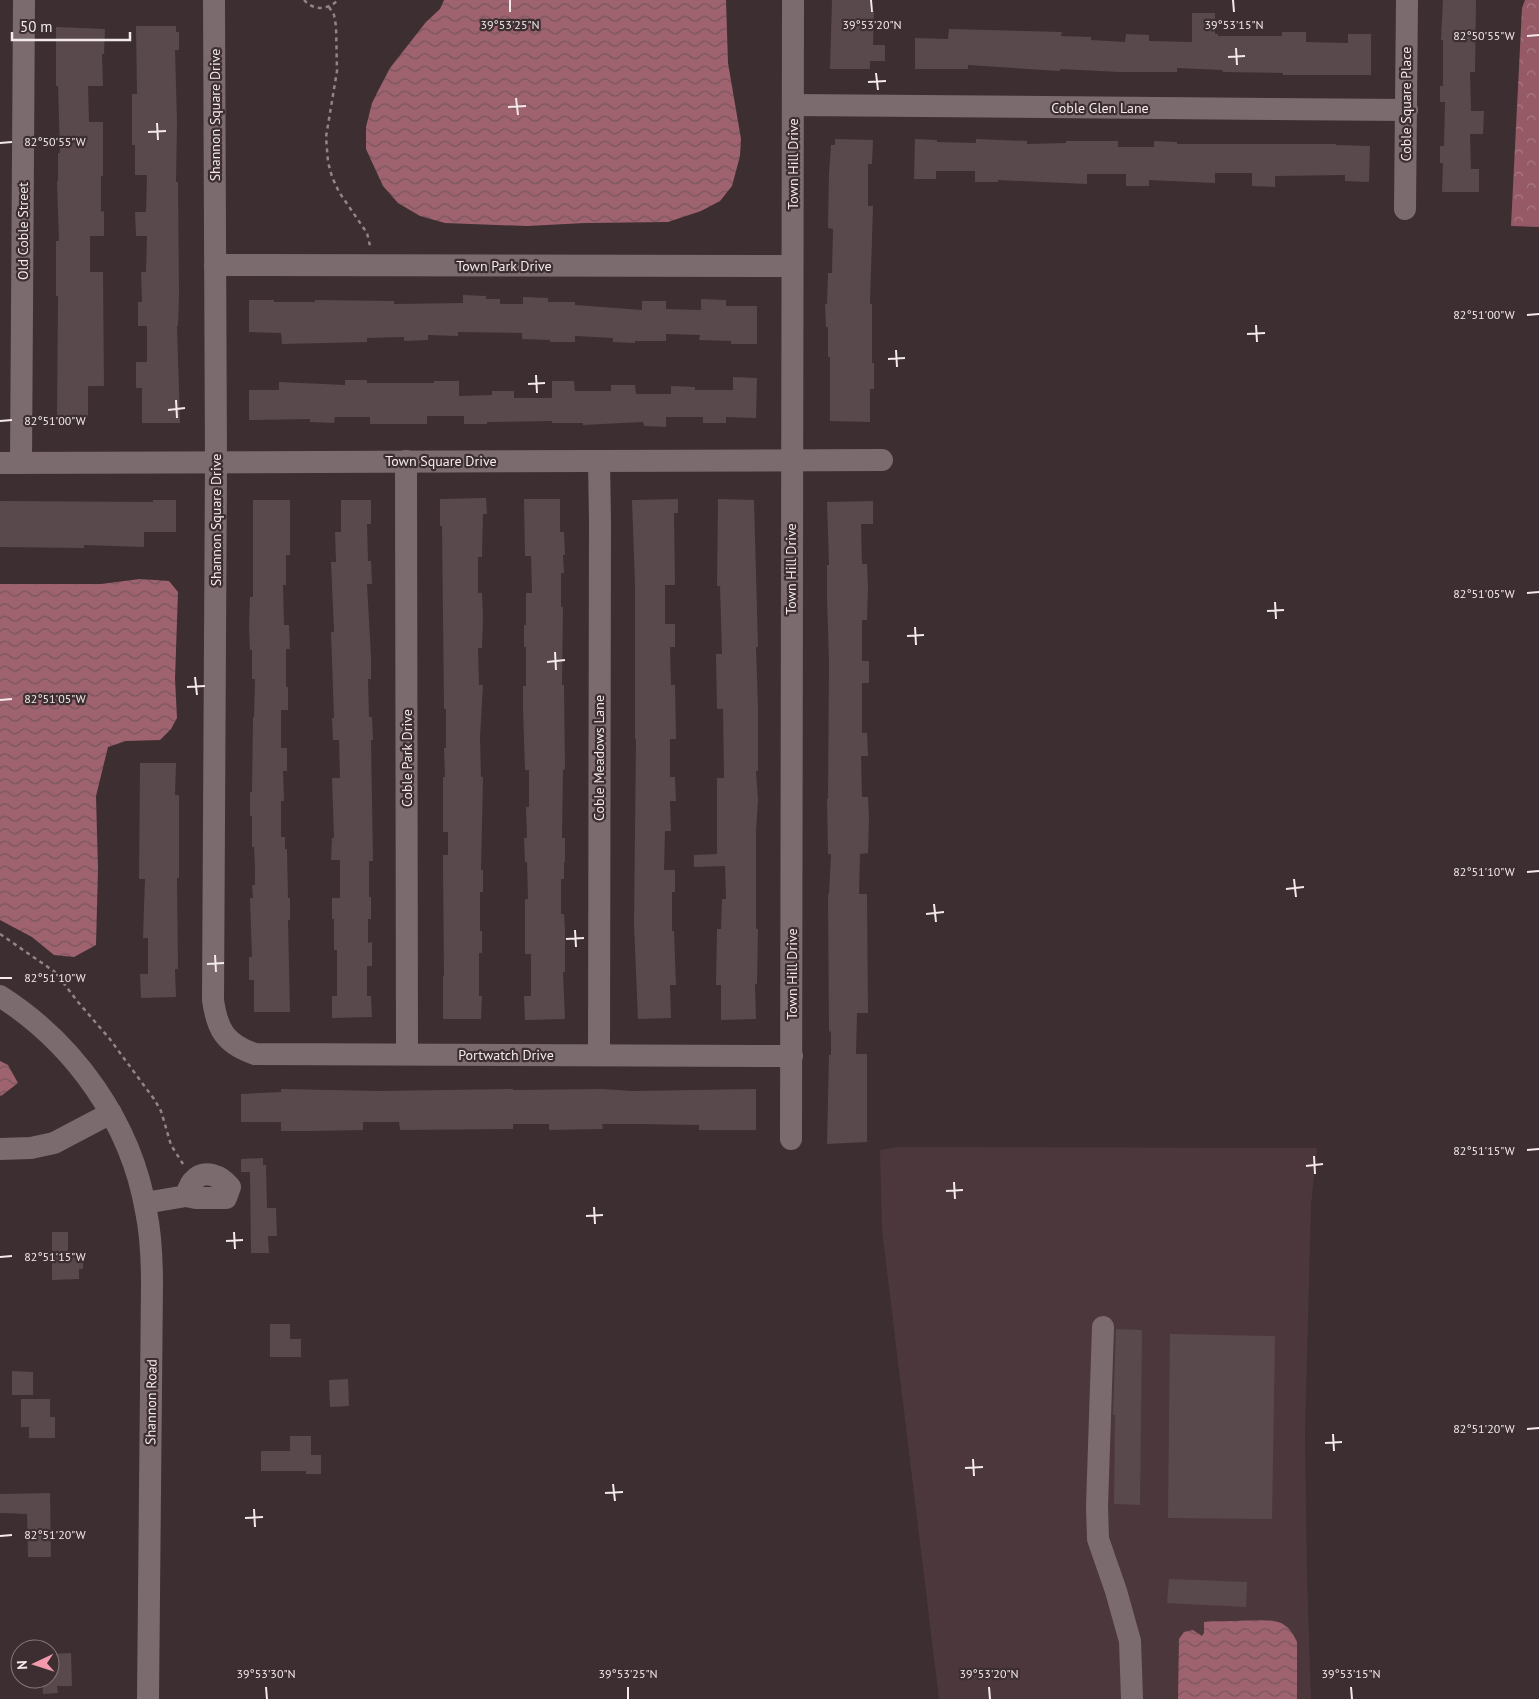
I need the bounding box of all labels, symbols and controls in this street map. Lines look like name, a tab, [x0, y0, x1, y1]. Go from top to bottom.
scale bar	[12, 10, 130, 42]
text: 50 m	[20, 17, 53, 36]
text: 39°53'25"N	[480, 17, 540, 32]
text: 39°53'20"N	[842, 17, 902, 32]
text: 39°53'15"N	[1204, 17, 1264, 32]
text: 82°50'55"W	[1453, 28, 1515, 43]
street label: Coble Square Place	[1397, 47, 1415, 161]
street label: Shannon Square Drive	[206, 49, 224, 181]
street label: Coble Glen Lane	[1051, 99, 1149, 117]
street label: Town Hill Drive	[784, 118, 802, 210]
text: 82°50'55"W	[24, 134, 86, 149]
street label: Old Coble Street	[14, 182, 32, 280]
street label: Town Park Drive	[456, 257, 552, 275]
text: 82°51'00"W	[1453, 307, 1515, 322]
text: 82°51'00"W	[24, 413, 86, 428]
street label: Town Square Drive	[385, 452, 497, 470]
street label: Shannon Square Drive	[207, 454, 225, 586]
street label: Town Hill Drive	[782, 523, 800, 615]
text: 82°51'05"W	[1453, 586, 1515, 601]
text: 82°51'05"W	[24, 691, 86, 706]
street label: Coble Meadows Lane	[590, 695, 608, 821]
street label: Coble Park Drive	[398, 709, 416, 807]
text: 82°51'10"W	[1453, 864, 1515, 879]
street label: Town Hill Drive	[783, 928, 801, 1020]
text: 82°51'10"W	[24, 970, 86, 985]
street label: Portwatch Drive	[458, 1046, 554, 1064]
text: 82°51'15"W	[1453, 1143, 1515, 1158]
text: 82°51'15"W	[24, 1249, 86, 1264]
street label: Shannon Road	[141, 1359, 161, 1445]
text: 82°51'20"W	[1453, 1421, 1515, 1436]
text: 82°51'20"W	[24, 1527, 86, 1542]
north arrow	[10, 1639, 60, 1689]
text: N	[13, 1660, 31, 1670]
text: 39°53'30"N	[236, 1666, 296, 1681]
text: 39°53'25"N	[598, 1666, 658, 1681]
text: 39°53'20"N	[959, 1666, 1019, 1681]
text: 39°53'15"N	[1321, 1666, 1381, 1681]

